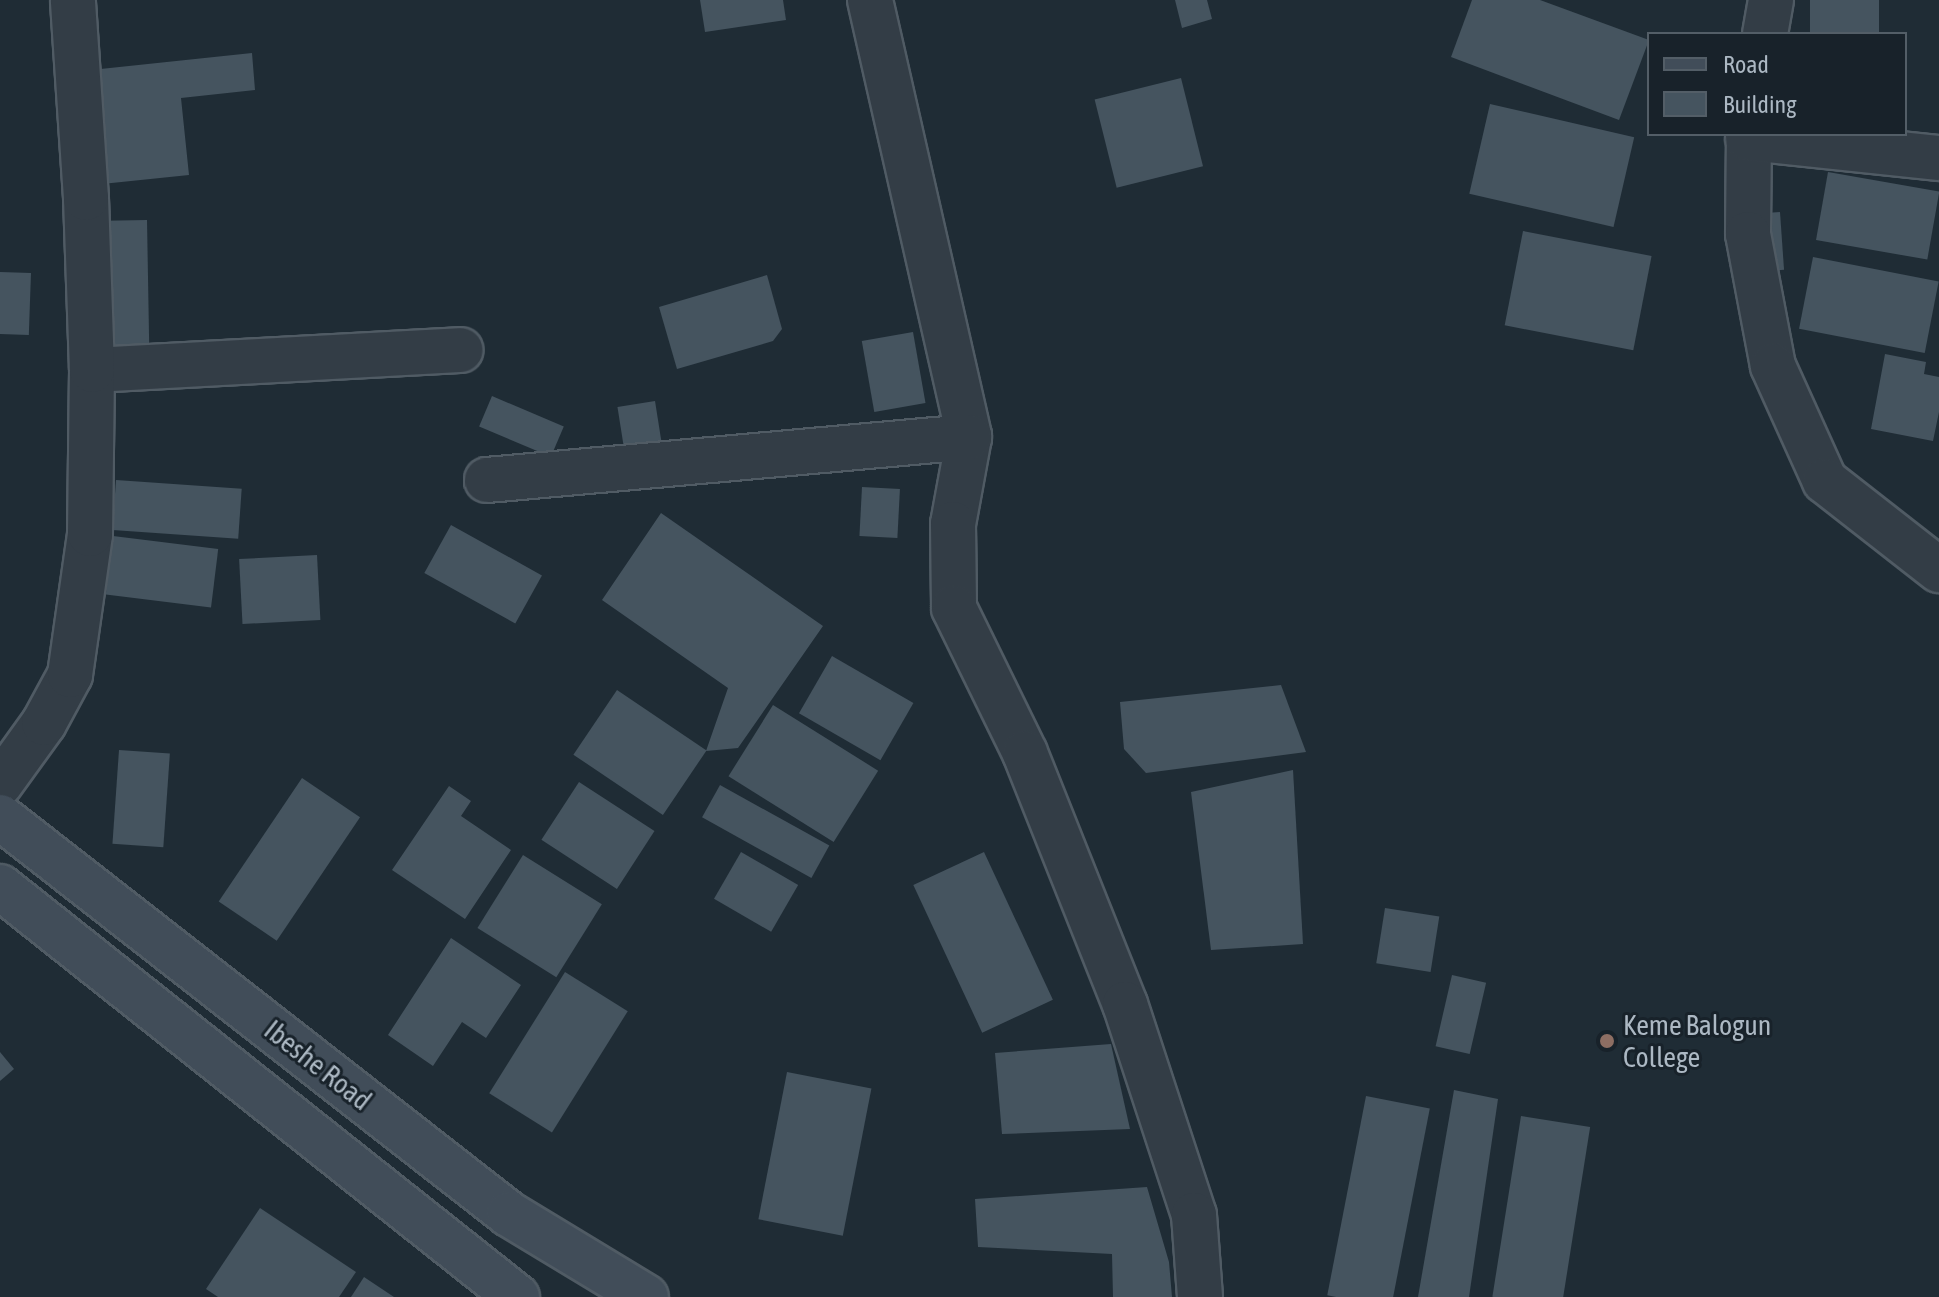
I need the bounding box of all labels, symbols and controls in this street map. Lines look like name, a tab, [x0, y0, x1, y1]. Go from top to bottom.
legend	[1647, 32, 1907, 136]
text: Road	[1723, 51, 1769, 78]
text: Building	[1723, 91, 1796, 118]
place label: Keme Balogun College	[1623, 1008, 1771, 1074]
street label: Ibeshe Road	[258, 1013, 378, 1117]
marker: Keme Balogun College	[1598, 1032, 1616, 1050]

